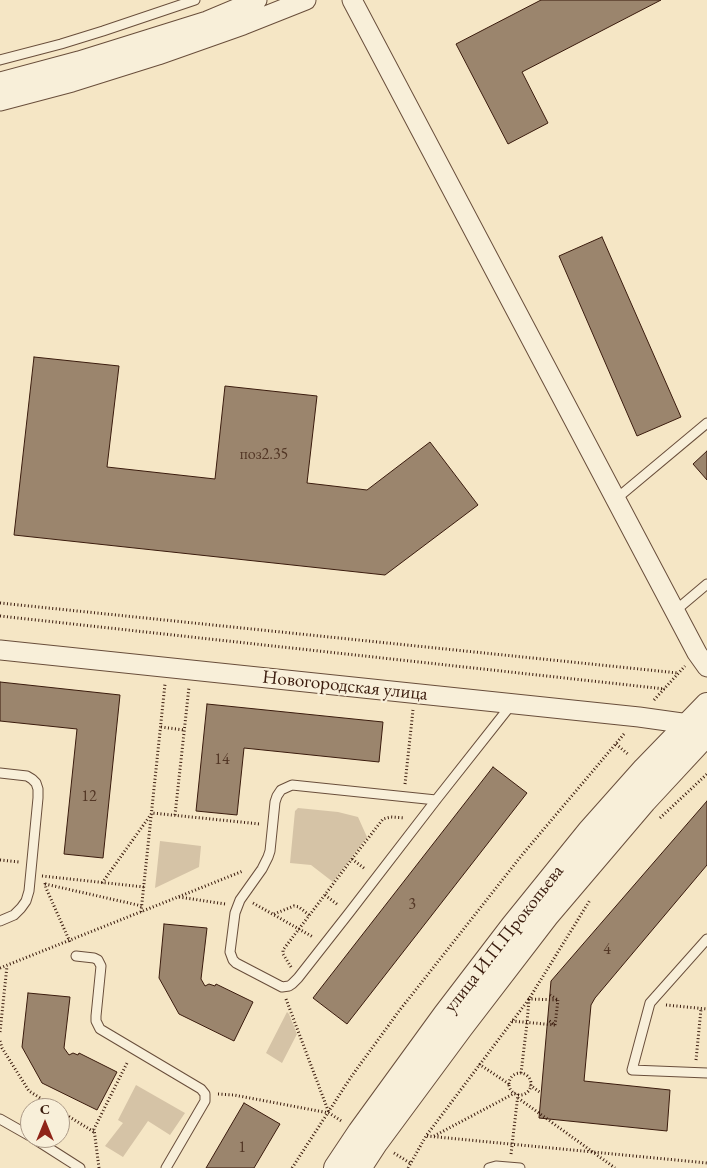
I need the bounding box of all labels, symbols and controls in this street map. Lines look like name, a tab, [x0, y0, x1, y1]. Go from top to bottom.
house number: поз2.35	[240, 445, 288, 465]
street label: Новогородская улица	[261, 666, 429, 706]
house number: 14	[214, 750, 230, 770]
house number: 12	[81, 787, 97, 807]
street label: улица И.П.Прокопьева	[439, 861, 569, 1017]
house number: 3	[408, 895, 416, 915]
house number: 4	[603, 940, 611, 960]
north arrow	[20, 1098, 70, 1148]
text: С	[40, 1100, 50, 1118]
house number: 1	[238, 1138, 246, 1158]

